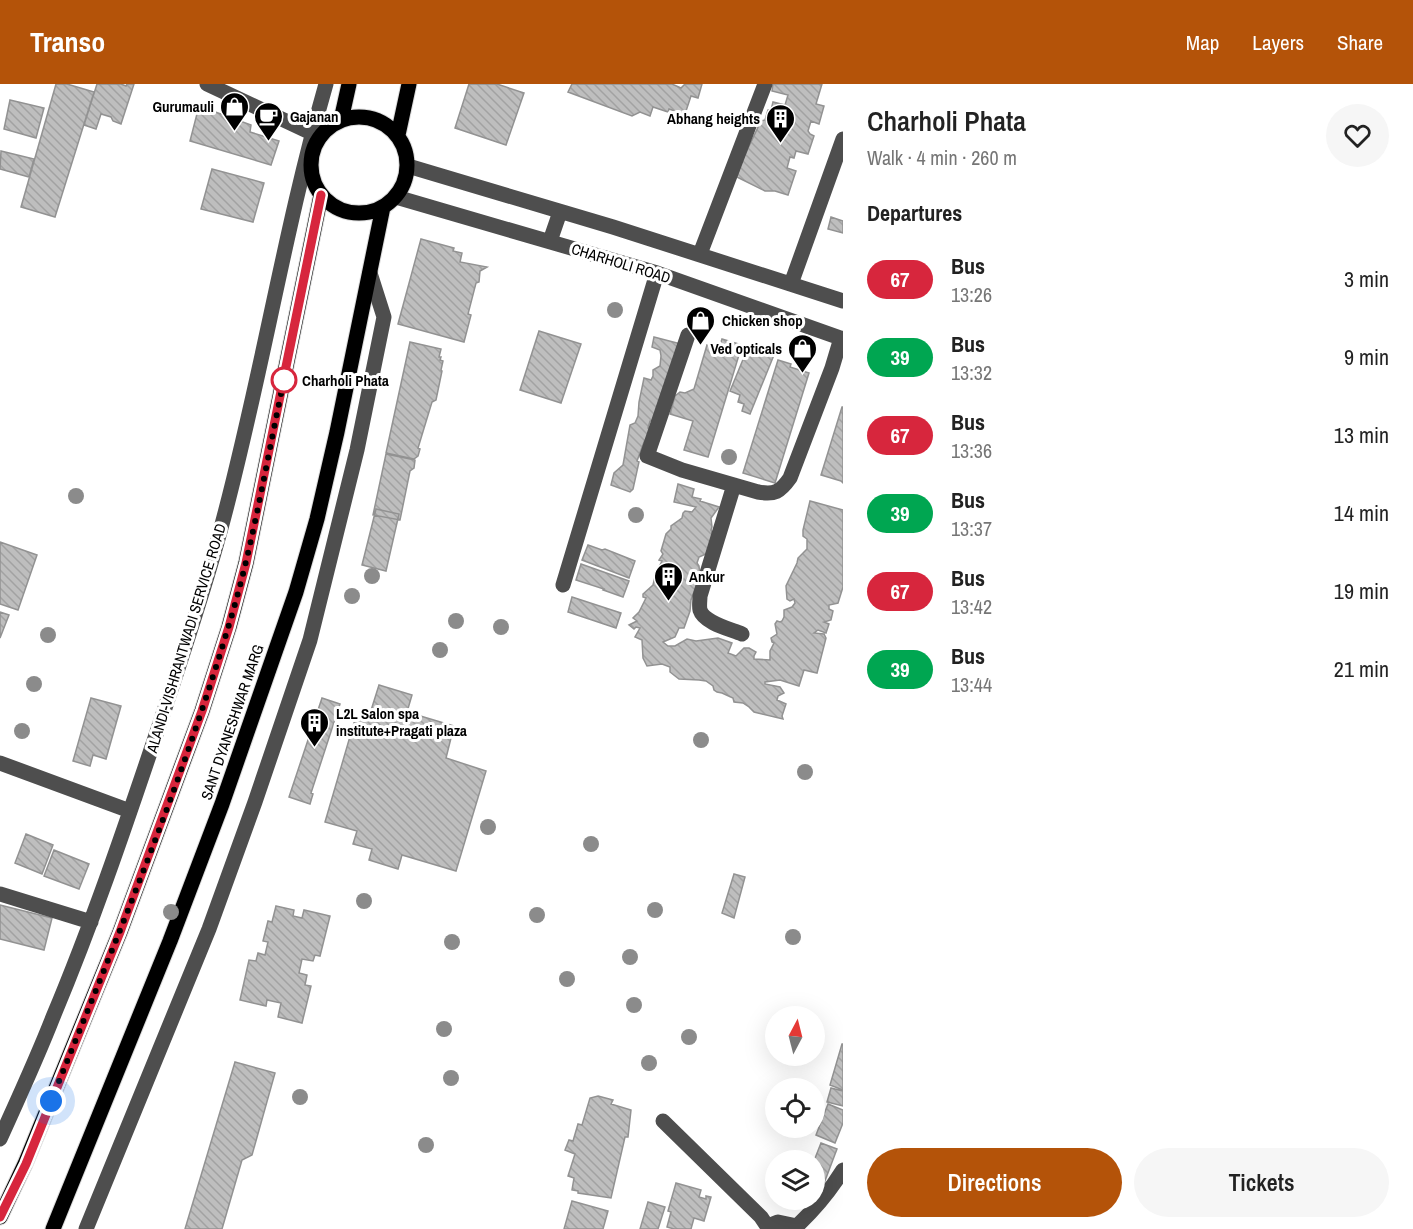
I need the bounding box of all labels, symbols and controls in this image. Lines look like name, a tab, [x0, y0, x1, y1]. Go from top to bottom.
text: Transo	[30, 23, 105, 61]
text: Map	[1186, 28, 1219, 57]
text: Layers	[1252, 28, 1304, 57]
text: Share	[1337, 28, 1383, 57]
shop icon: Gurumauli	[219, 90, 251, 132]
place label: Gurumauli	[152, 96, 214, 117]
cafe icon: Gajanan	[253, 100, 285, 142]
building icon: Abhang heights	[765, 102, 797, 144]
text: Charholi Phata	[867, 102, 1026, 140]
button: heart	[1326, 104, 1389, 167]
place label: Gajanan	[290, 106, 339, 127]
place label: Abhang heights	[667, 108, 760, 129]
text: Walk · 4 min · 260 m	[867, 144, 1017, 171]
text: Departures	[867, 198, 962, 228]
street label: CHARHOLI ROAD	[569, 238, 673, 288]
text: Bus	[951, 251, 985, 281]
text: 3 min	[1344, 264, 1389, 294]
text: 67	[890, 265, 910, 294]
text: 13:26	[951, 281, 992, 308]
shop icon: Chicken shop	[685, 304, 717, 346]
place label: Chicken shop	[722, 310, 803, 331]
text: Bus	[951, 329, 985, 359]
shop icon: Ved opticals	[787, 332, 819, 374]
place label: Ved opticals	[710, 338, 782, 359]
text: 9 min	[1344, 342, 1389, 372]
text: 39	[890, 343, 910, 372]
text: 13:32	[951, 359, 992, 386]
marker: Charholi Phata	[271, 367, 297, 393]
place label: Charholi Phata	[302, 370, 389, 391]
text: Bus	[951, 407, 985, 437]
text: 13 min	[1334, 420, 1389, 450]
text: 67	[890, 421, 910, 450]
text: 13:36	[951, 437, 992, 464]
text: Bus	[951, 485, 985, 515]
text: 14 min	[1334, 498, 1389, 528]
text: 39	[890, 499, 910, 528]
text: 13:37	[951, 515, 992, 542]
street label: ALANDI-VISHRANTWADI SERVICE ROAD	[141, 521, 231, 756]
building icon: Ankur	[652, 560, 684, 602]
text: Bus	[951, 563, 985, 593]
place label: Ankur	[689, 566, 725, 587]
text: 19 min	[1334, 576, 1389, 606]
text: 67	[890, 577, 910, 606]
text: 13:42	[951, 593, 992, 620]
street label: SANT DYANESHWAR MARG	[196, 641, 268, 803]
text: Bus	[951, 641, 985, 671]
text: 21 min	[1334, 654, 1389, 684]
text: 39	[890, 655, 910, 684]
text: 13:44	[951, 671, 992, 698]
place label: L2L Salon spa institute+Pragati plaza	[336, 703, 467, 741]
building icon: L2L Salon spa institute+Pragati plaza	[299, 706, 331, 748]
north arrow	[765, 1006, 825, 1066]
map controls	[765, 1006, 825, 1210]
button: locate	[765, 1078, 825, 1138]
your location	[36, 1086, 66, 1116]
button: Directions	[867, 1148, 1122, 1217]
button: Tickets	[1134, 1148, 1389, 1217]
button: layers	[765, 1150, 825, 1210]

